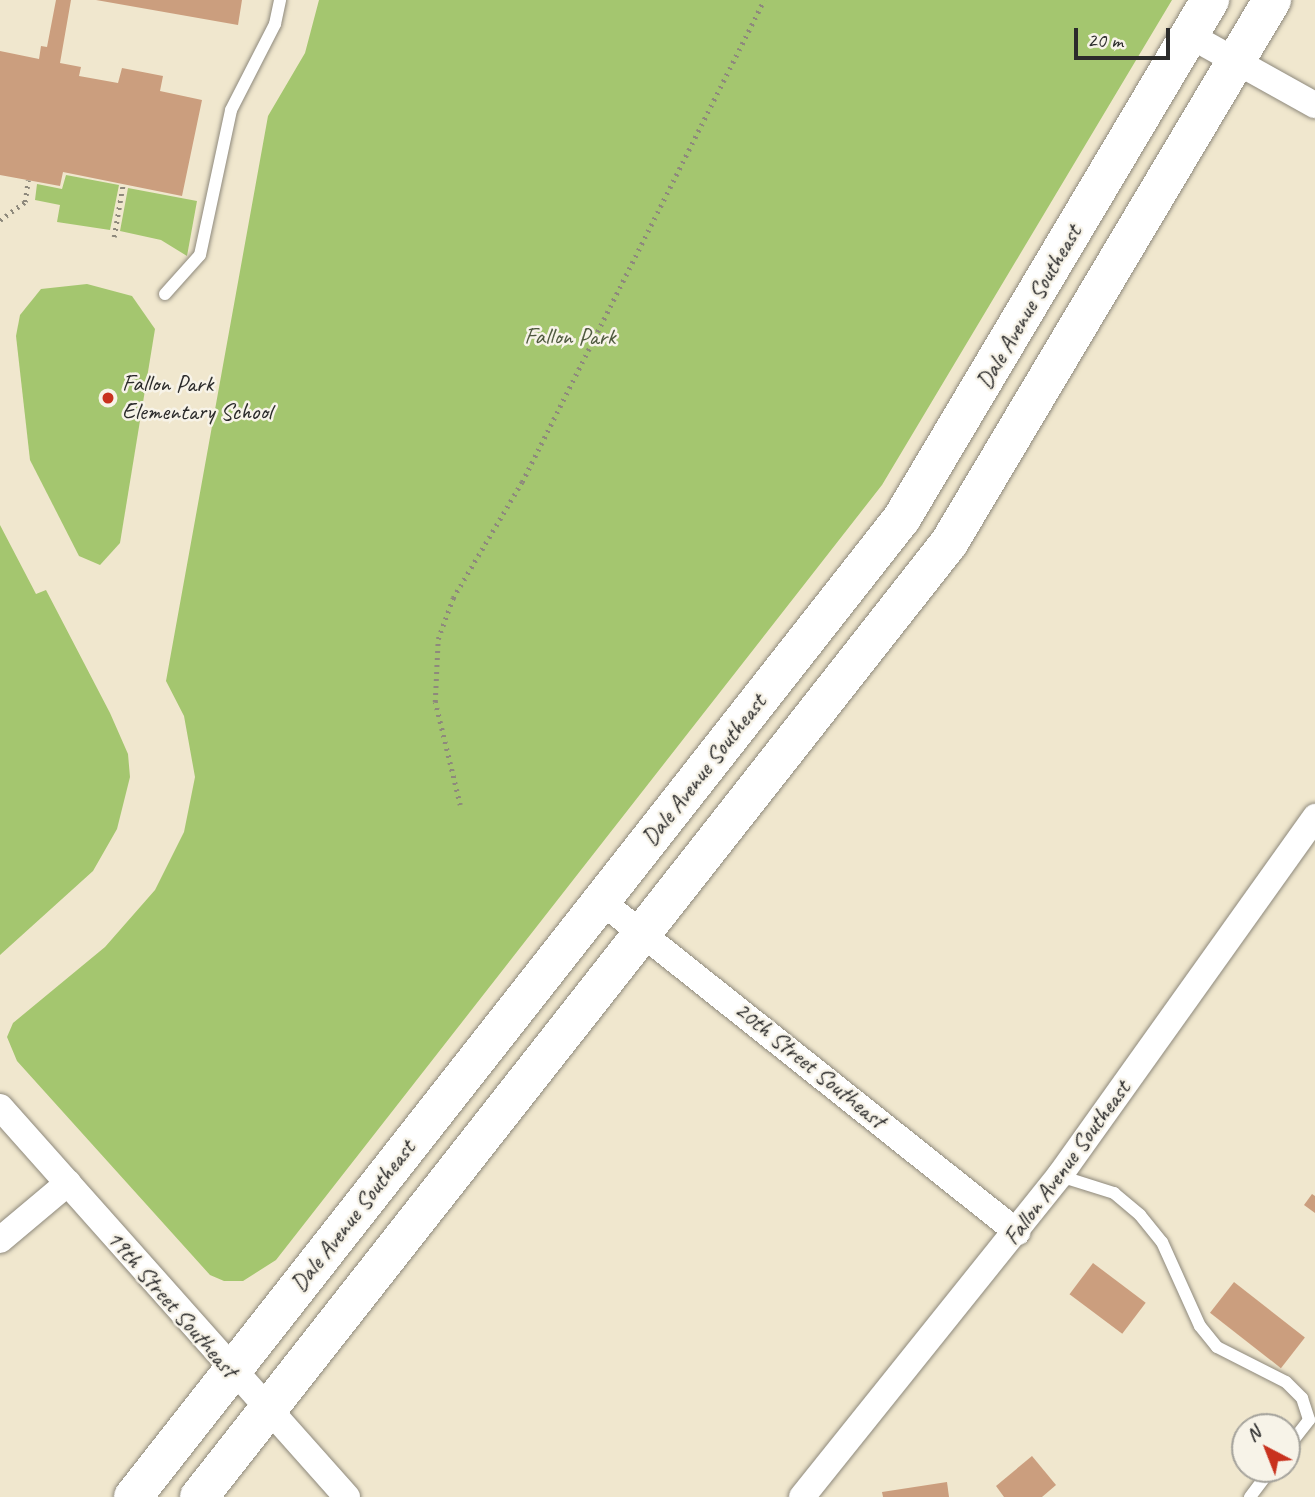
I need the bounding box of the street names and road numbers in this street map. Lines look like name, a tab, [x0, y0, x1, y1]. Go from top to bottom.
street label: Dale Avenue Southeast	[970, 220, 1088, 394]
street label: Dale Avenue Southeast	[636, 688, 772, 852]
street label: 20th Street Southeast	[729, 995, 891, 1135]
street label: Fallon Avenue Southeast	[997, 1075, 1137, 1251]
street label: Dale Avenue Southeast	[285, 1134, 421, 1298]
street label: 19th Street Southeast	[100, 1224, 244, 1384]

